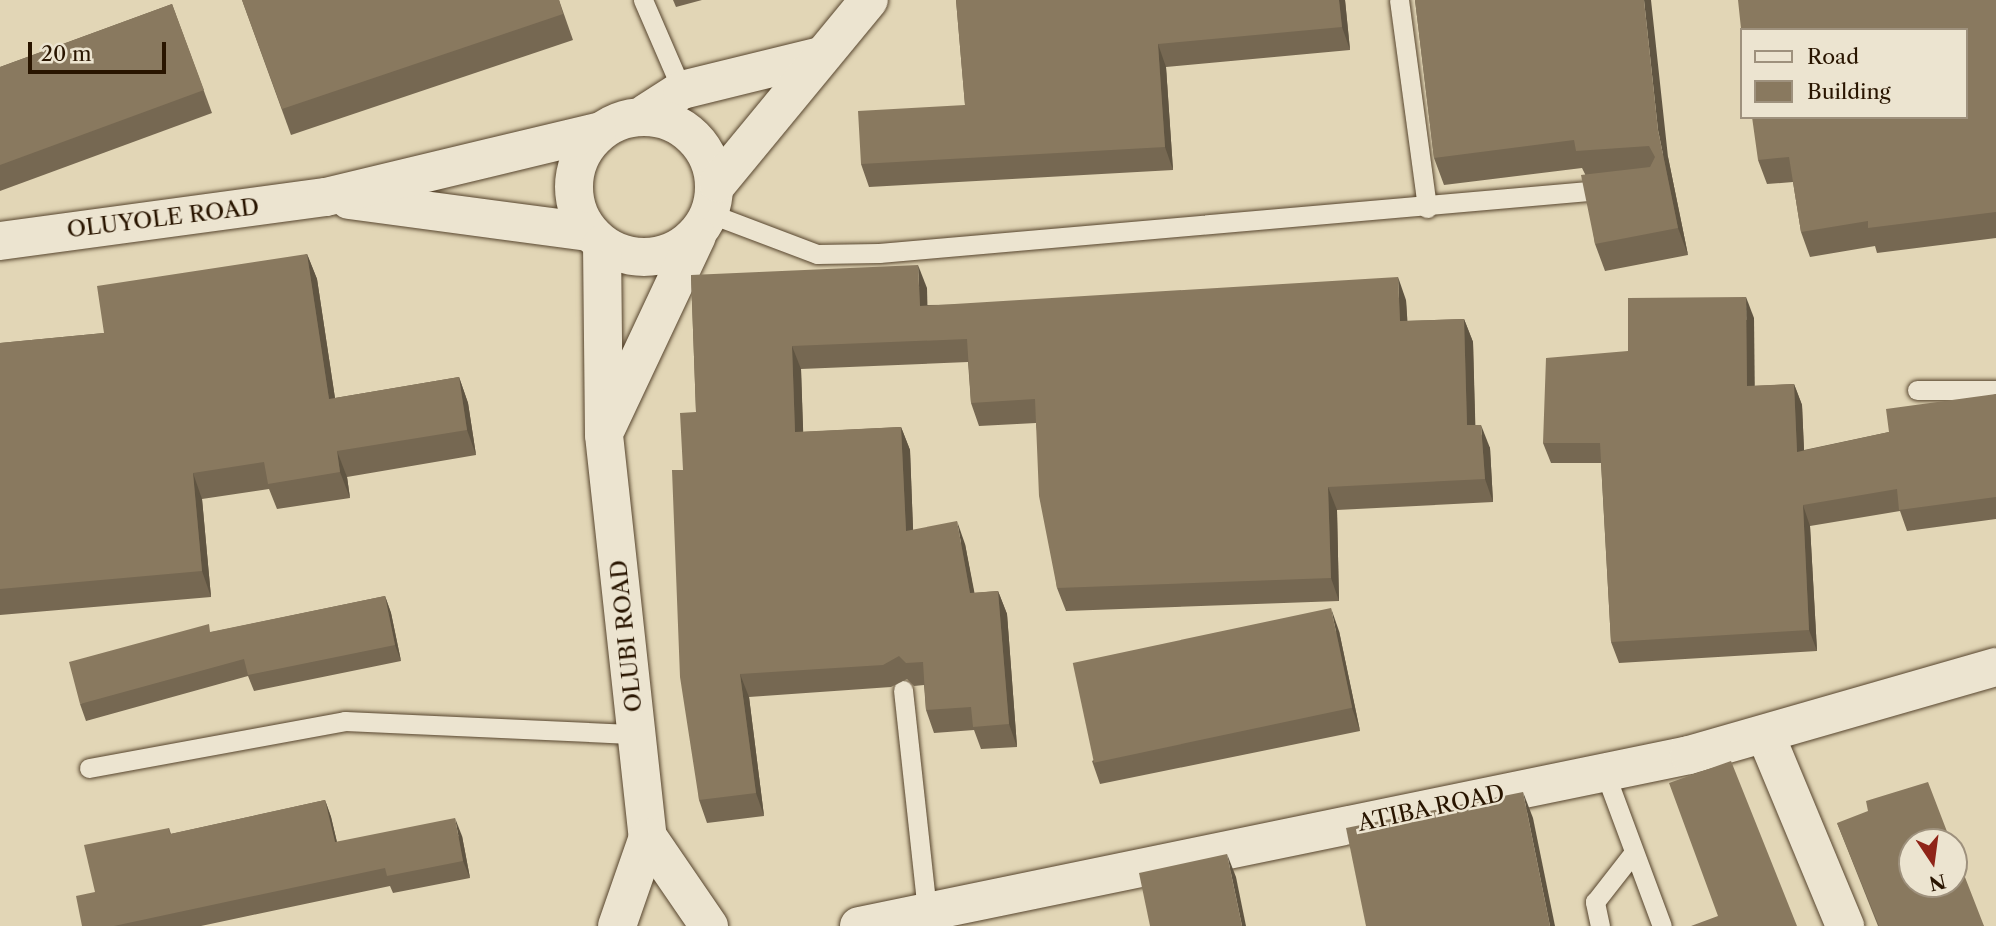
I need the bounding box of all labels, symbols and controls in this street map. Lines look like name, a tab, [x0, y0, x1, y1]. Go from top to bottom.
scale bar	[32, 28, 170, 72]
legend	[1741, 28, 1968, 119]
text: 20 m	[41, 41, 92, 66]
text: Road	[1807, 44, 1859, 69]
text: Building	[1807, 79, 1891, 104]
street label: OLUYOLE ROAD	[65, 193, 261, 243]
street label: OLUBI ROAD	[604, 559, 648, 713]
street label: ATIBA ROAD	[1354, 779, 1508, 837]
north arrow	[1898, 828, 1968, 898]
text: N	[1927, 869, 1948, 895]

